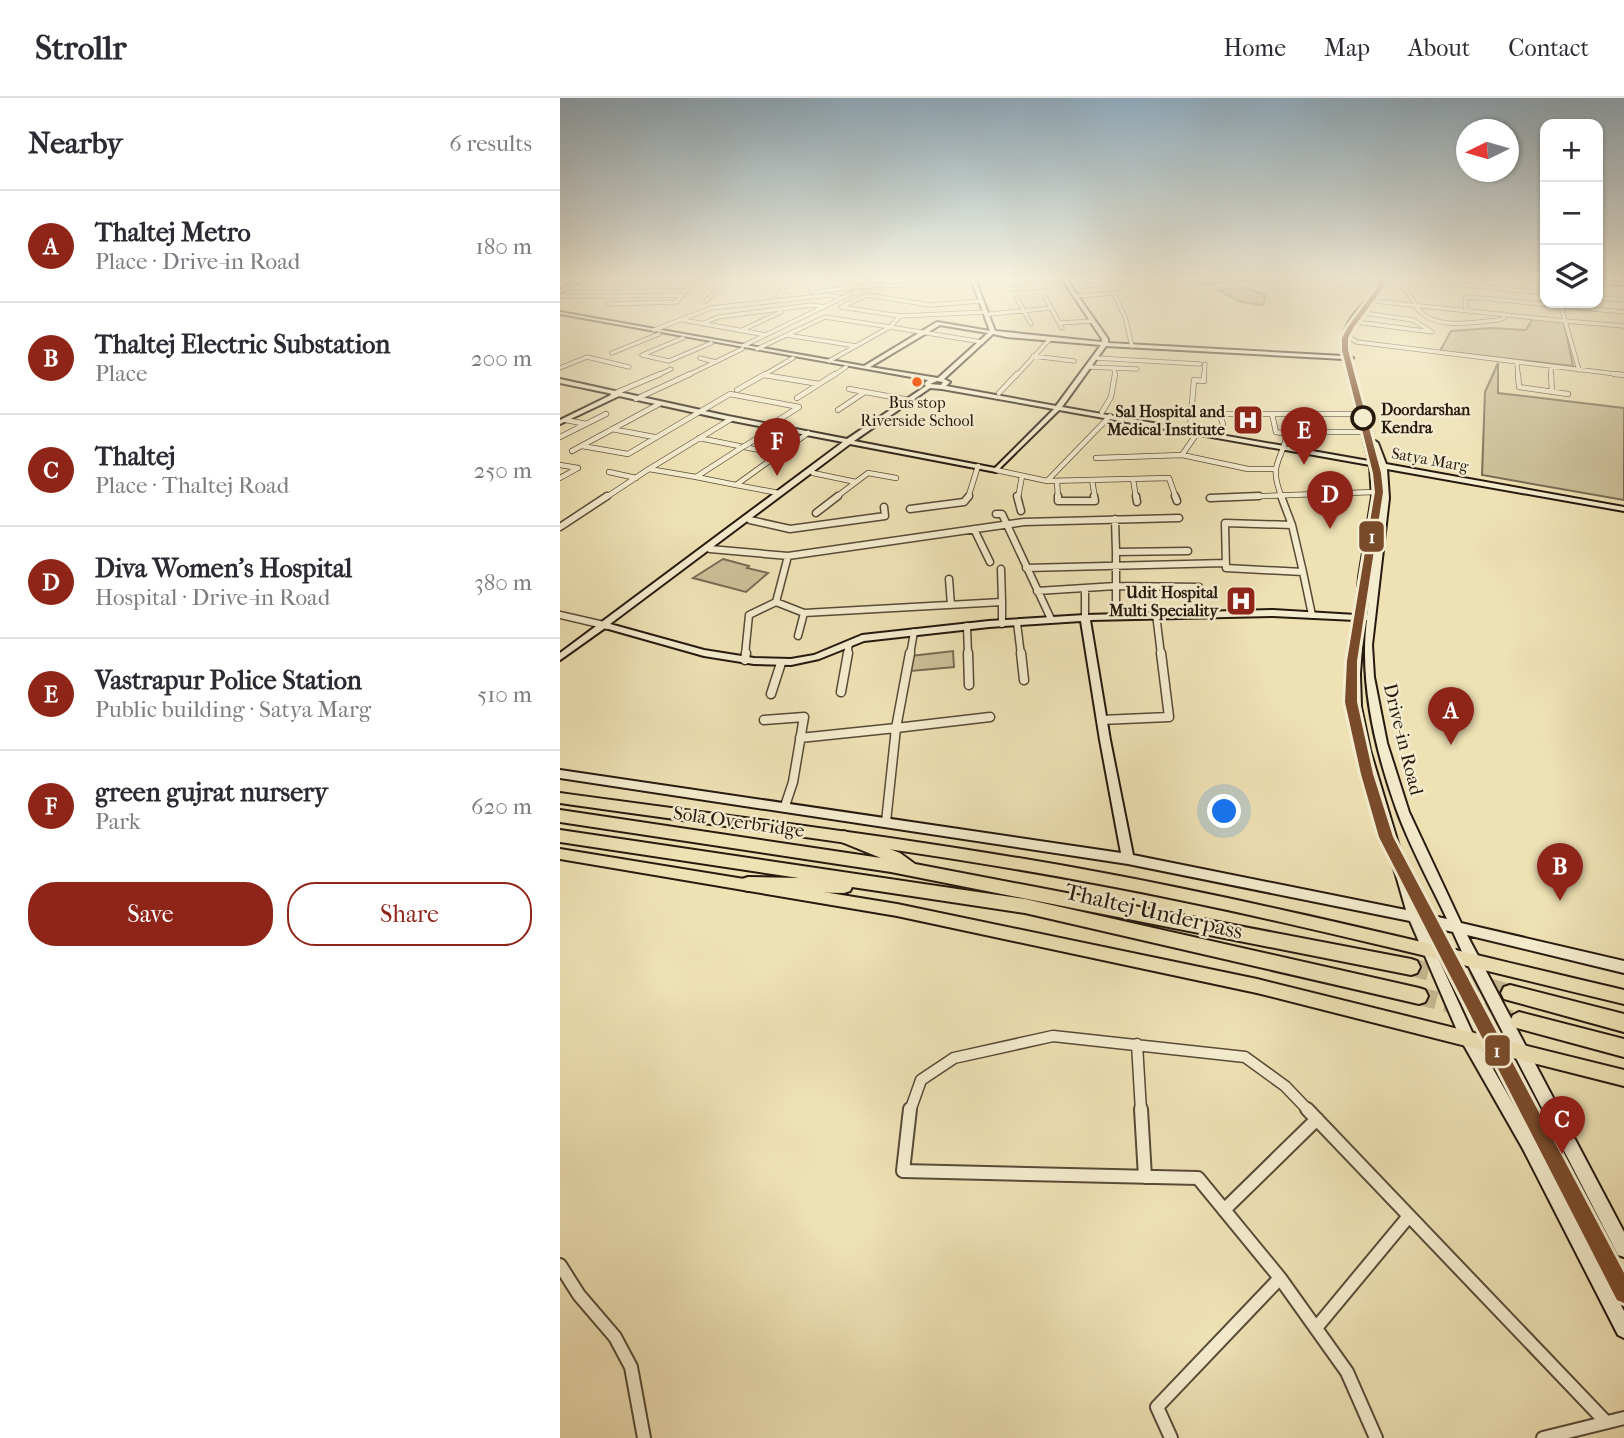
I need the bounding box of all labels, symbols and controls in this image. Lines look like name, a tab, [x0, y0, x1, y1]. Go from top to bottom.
text: Strollr	[35, 29, 126, 68]
text: Home	[1224, 34, 1286, 62]
text: Map	[1324, 34, 1370, 62]
text: About	[1408, 34, 1470, 62]
text: Contact	[1508, 34, 1589, 62]
north arrow	[1456, 119, 1519, 182]
map controls	[1540, 119, 1603, 308]
button: +	[1540, 119, 1603, 182]
text: Nearby	[28, 126, 123, 161]
text: 6 results	[449, 130, 532, 157]
button: −	[1540, 182, 1603, 245]
text: Thaltej Metro	[95, 217, 251, 248]
text: A	[44, 233, 58, 260]
text: 180 m	[475, 233, 532, 260]
button: layers	[1540, 245, 1603, 308]
text: Place · Drive-in Road	[95, 248, 300, 275]
text: Thaltej Electric Substation	[95, 329, 390, 360]
text: B	[44, 345, 58, 372]
text: 200 m	[471, 345, 532, 372]
text: Place	[95, 360, 147, 387]
marker: Bus stop Riverside School	[910, 375, 924, 389]
place label: Bus stop Riverside School	[860, 393, 974, 430]
place label: Doordarshan Kendra	[1381, 400, 1471, 437]
place label: Sal Hospital and Medical Institute	[1106, 402, 1226, 439]
hospital icon: Sal Hospital and Medical Institute	[1231, 403, 1265, 437]
marker: Doordarshan Kendra	[1351, 406, 1375, 430]
pin: E	[1281, 407, 1327, 465]
pin: F	[754, 418, 800, 476]
text: Thaltej	[95, 441, 176, 472]
street label: Satya Marg	[1390, 443, 1470, 476]
text: C	[43, 457, 59, 484]
text: 250 m	[474, 457, 532, 484]
pin: D	[1307, 471, 1353, 529]
text: Place · Thaltej Road	[95, 472, 289, 499]
line badge: 1	[1358, 520, 1385, 553]
text: 1	[1369, 526, 1375, 548]
text: Diva Women's Hospital	[95, 553, 352, 584]
text: D	[42, 569, 60, 596]
text: 380 m	[474, 569, 532, 596]
place label: Udit Hospital Multi Speciality	[1108, 583, 1219, 621]
text: Hospital · Drive-in Road	[95, 584, 330, 611]
hospital icon: Udit Hospital Multi Speciality	[1224, 584, 1258, 618]
text: Vastrapur Police Station	[95, 665, 362, 696]
text: E	[44, 681, 58, 708]
text: 510 m	[477, 681, 532, 708]
street label: Drive-in Road	[1379, 681, 1428, 798]
pin: A	[1428, 687, 1474, 745]
text: Public building · Satya Marg	[95, 696, 371, 723]
text: green gujrat nursery	[95, 777, 328, 808]
text: F	[45, 793, 57, 820]
text: 620 m	[471, 793, 532, 820]
your location	[1207, 794, 1241, 828]
street label: Sola Overbridge	[672, 802, 806, 842]
text: Park	[95, 808, 141, 835]
pin: B	[1537, 843, 1583, 901]
street label: Thaltej Underpass	[1062, 878, 1245, 945]
button: Save	[28, 882, 273, 946]
button: Share	[287, 882, 532, 946]
line badge: 1	[1484, 1034, 1511, 1067]
text: 1	[1494, 1040, 1500, 1062]
pin: C	[1539, 1096, 1585, 1154]

